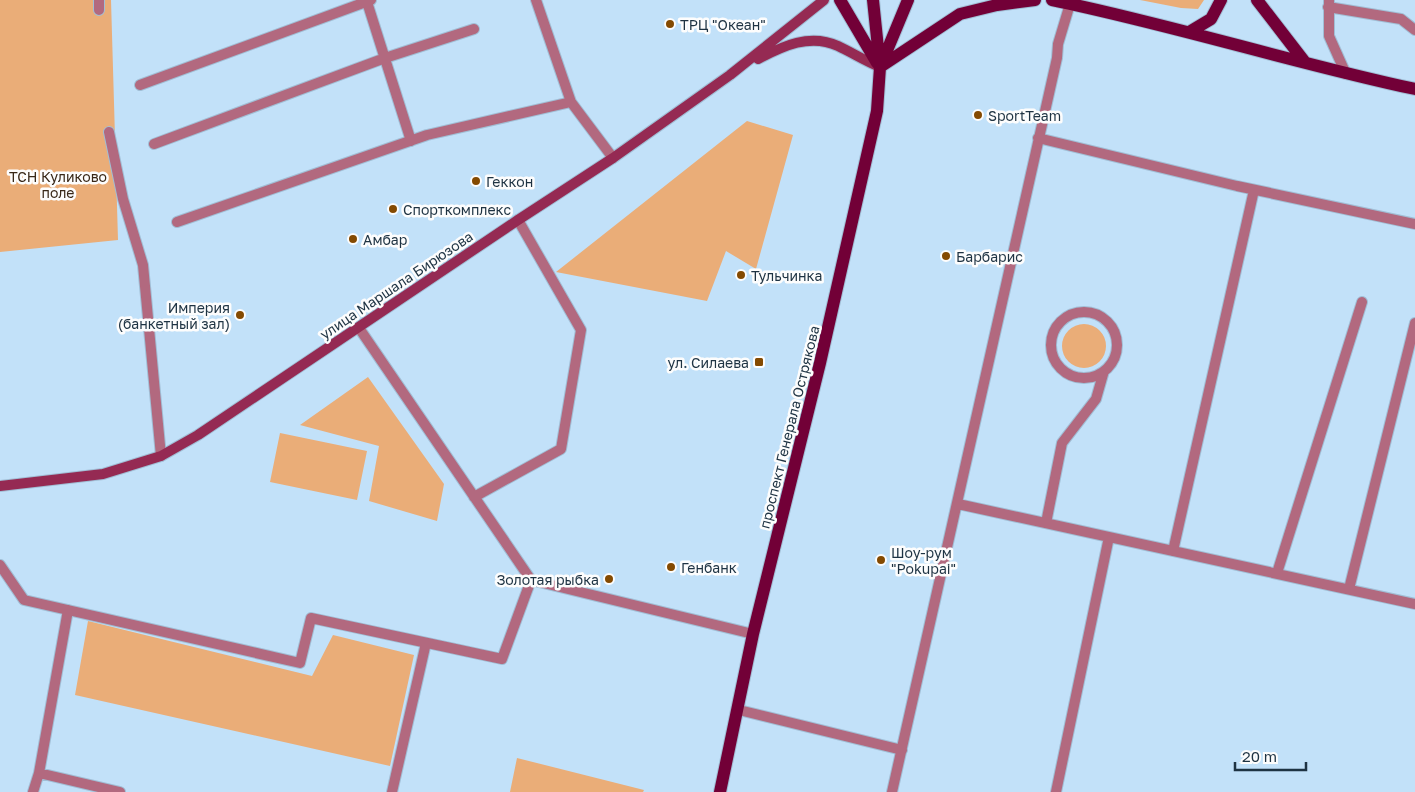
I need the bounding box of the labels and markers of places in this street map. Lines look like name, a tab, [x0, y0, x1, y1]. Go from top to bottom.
place label: ТРЦ "Океан"	[680, 16, 766, 33]
marker: ТРЦ "Океан"	[664, 18, 676, 30]
place label: SportTeam	[988, 107, 1061, 124]
marker: SportTeam	[972, 109, 984, 121]
place label: Геккон	[486, 173, 533, 190]
marker: Геккон	[470, 175, 482, 187]
place label: Спорткомплекс	[403, 201, 511, 218]
marker: Спорткомплекс	[387, 203, 399, 215]
place label: Амбар	[363, 231, 407, 248]
marker: Амбар	[347, 233, 359, 245]
place label: Барбарис	[956, 248, 1023, 265]
marker: Барбарис	[940, 250, 952, 262]
place label: Тульчинка	[751, 267, 822, 284]
marker: Тульчинка	[735, 269, 747, 281]
place label: Империя (банкетный зал)	[118, 299, 230, 332]
marker: Империя (банкетный зал)	[234, 309, 246, 321]
place label: ул. Силаева	[667, 354, 749, 371]
marker: ул. Силаева	[753, 356, 765, 368]
place label: Шоу-рум "Pokupai"	[891, 544, 956, 577]
marker: Шоу-рум "Pokupai"	[875, 554, 887, 566]
place label: Генбанк	[681, 559, 737, 576]
marker: Генбанк	[665, 561, 677, 573]
place label: Золотая рыбка	[496, 571, 599, 588]
marker: Золотая рыбка	[603, 573, 615, 585]

